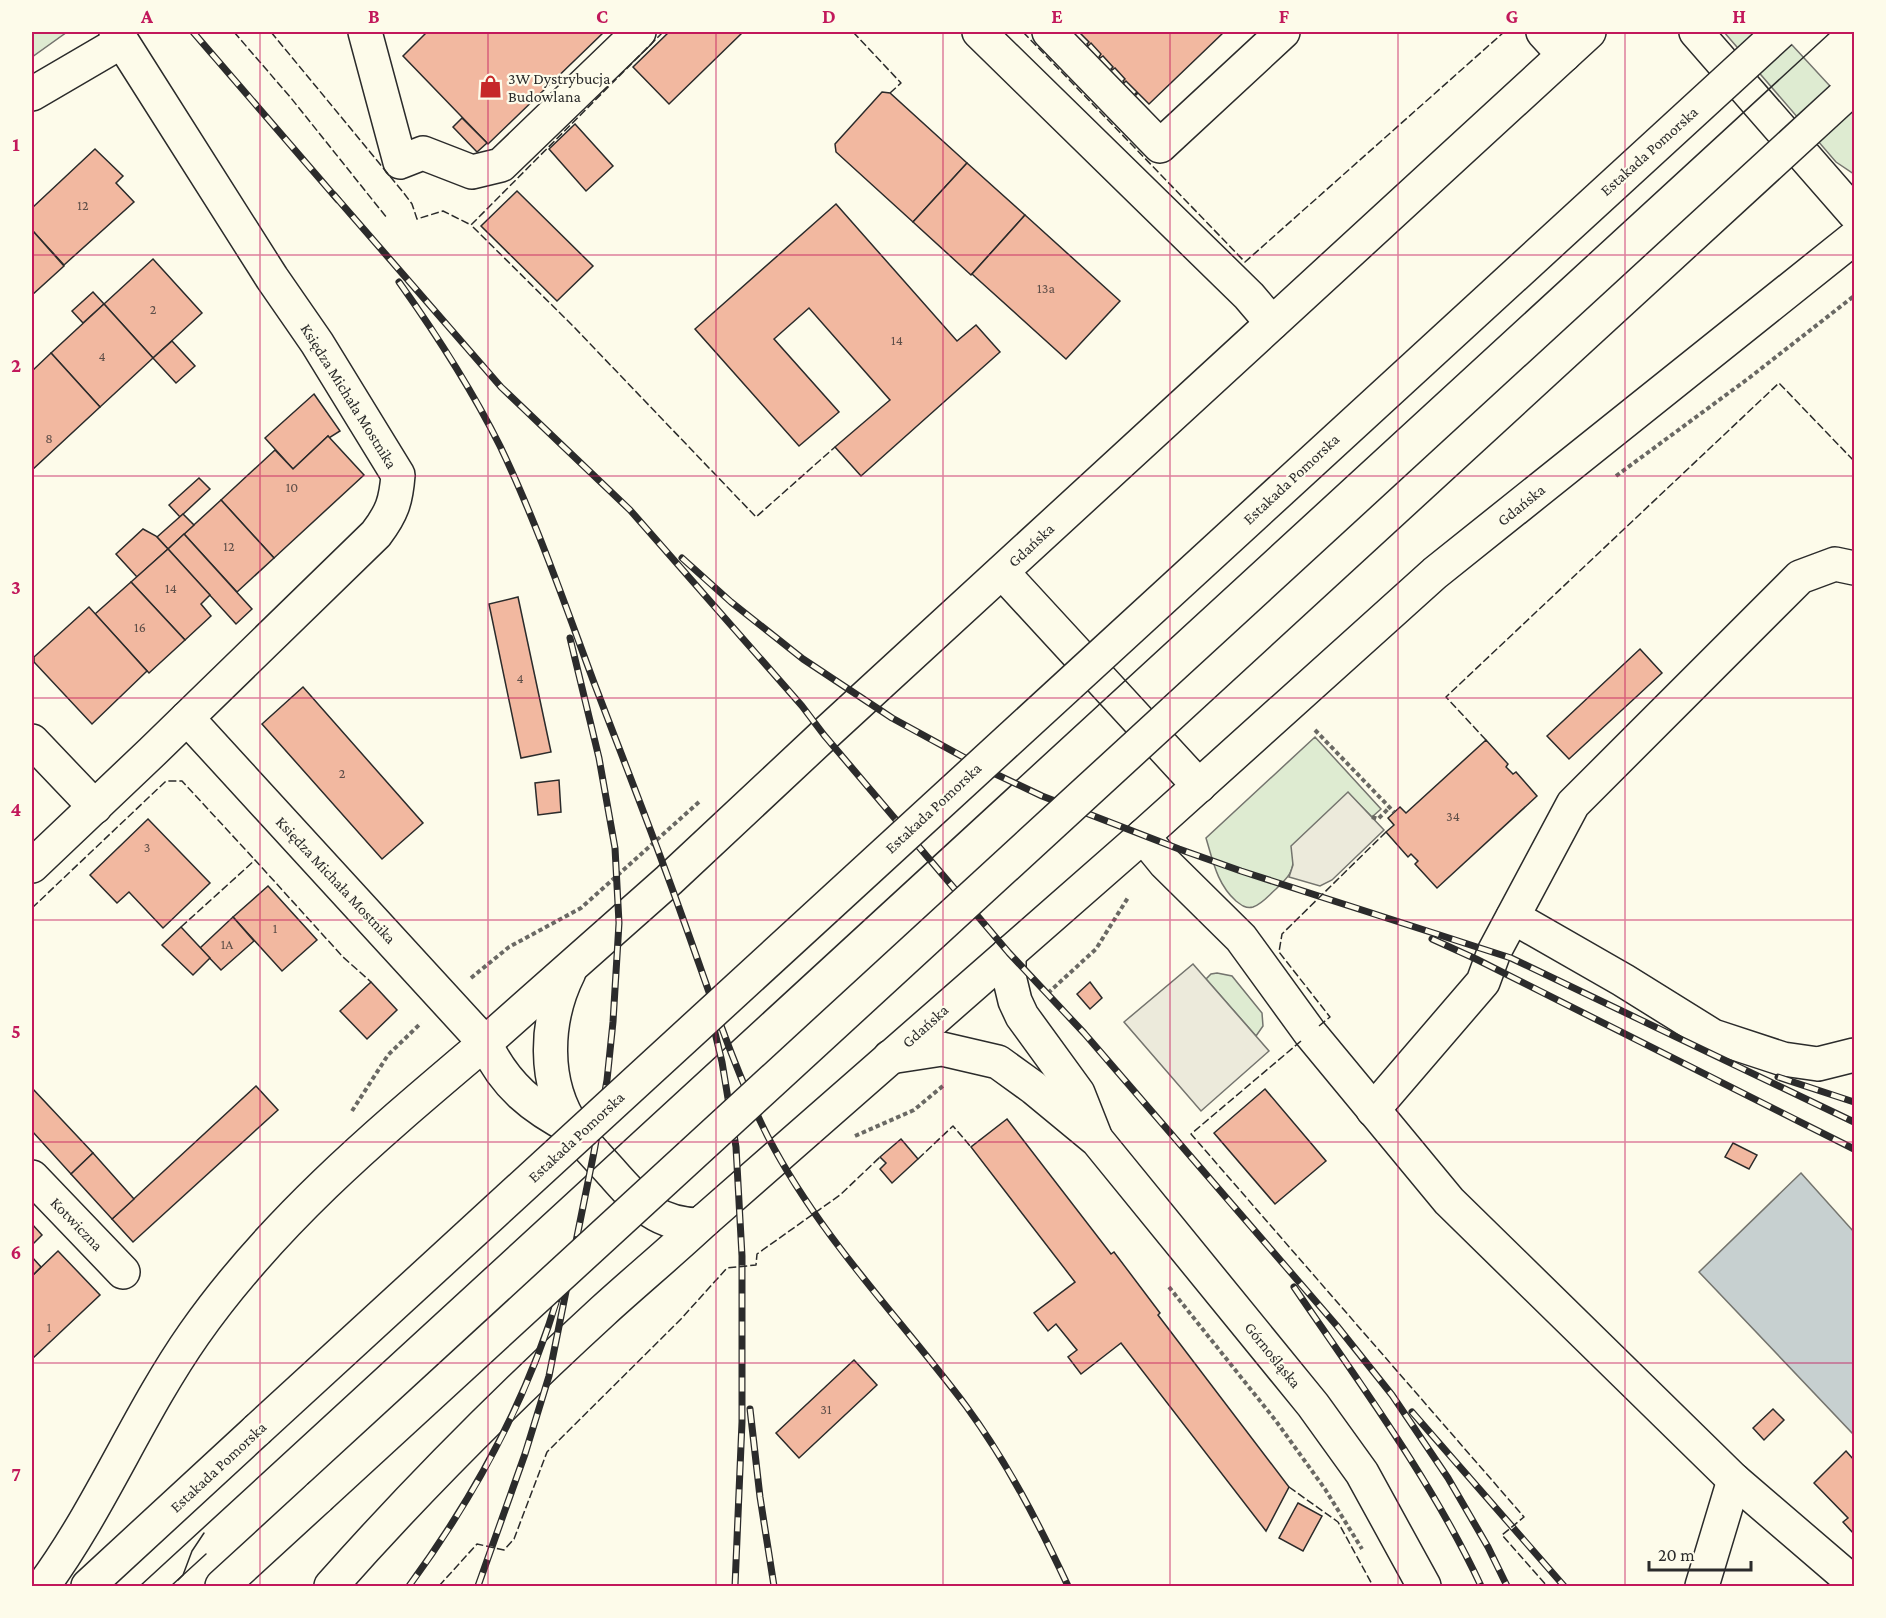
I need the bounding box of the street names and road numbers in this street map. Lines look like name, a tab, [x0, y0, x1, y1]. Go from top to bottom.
street label: Estakada Pomorska	[1597, 103, 1701, 199]
street label: Księdza Michała Mostnika	[297, 320, 401, 473]
street label: Estakada Pomorska	[1240, 430, 1343, 528]
street label: Gdańska	[1494, 480, 1548, 529]
street label: Gdańska	[1005, 519, 1058, 570]
street label: Estakada Pomorska	[882, 759, 985, 857]
street label: Księdza Michała Mostnika	[272, 813, 400, 948]
street label: Gdańska	[899, 1001, 952, 1051]
street label: Estakada Pomorska	[525, 1088, 628, 1186]
street label: Kotwiczna	[47, 1194, 107, 1255]
street label: Górnośląska	[1241, 1319, 1305, 1392]
street label: Estakada Pomorska	[167, 1418, 270, 1516]

